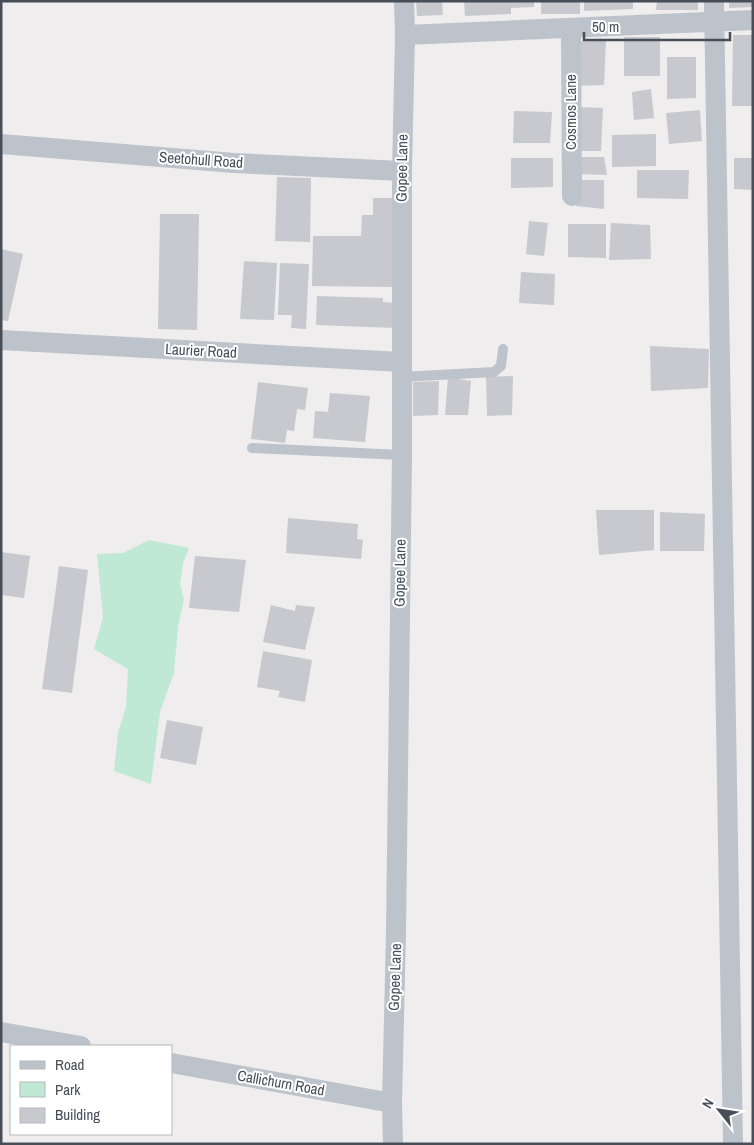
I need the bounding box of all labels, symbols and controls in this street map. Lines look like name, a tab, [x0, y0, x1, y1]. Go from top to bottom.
scale bar	[584, 10, 730, 42]
text: 50 m	[592, 16, 619, 37]
street label: Cosmos Lane	[560, 74, 581, 150]
street label: Gopee Lane	[390, 134, 413, 202]
street label: Seetohull Road	[158, 146, 244, 173]
street label: Laurier Road	[165, 338, 237, 363]
street label: Gopee Lane	[388, 539, 411, 607]
street label: Gopee Lane	[383, 943, 406, 1011]
legend	[10, 1045, 172, 1135]
text: Road	[55, 1054, 84, 1075]
street label: Callichurn Road	[236, 1065, 326, 1101]
text: Park	[55, 1079, 81, 1100]
north arrow	[694, 1085, 744, 1135]
text: N	[698, 1095, 718, 1112]
text: Building	[55, 1104, 100, 1125]

